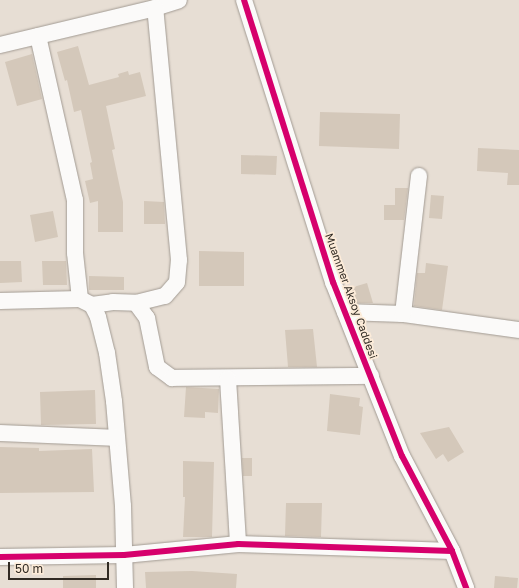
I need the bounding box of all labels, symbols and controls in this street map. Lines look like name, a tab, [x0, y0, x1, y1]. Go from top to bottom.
street label: Muammer Aksoy Caddesi	[322, 232, 380, 360]
scale bar	[10, 554, 111, 580]
text: 50 m	[15, 561, 43, 576]

